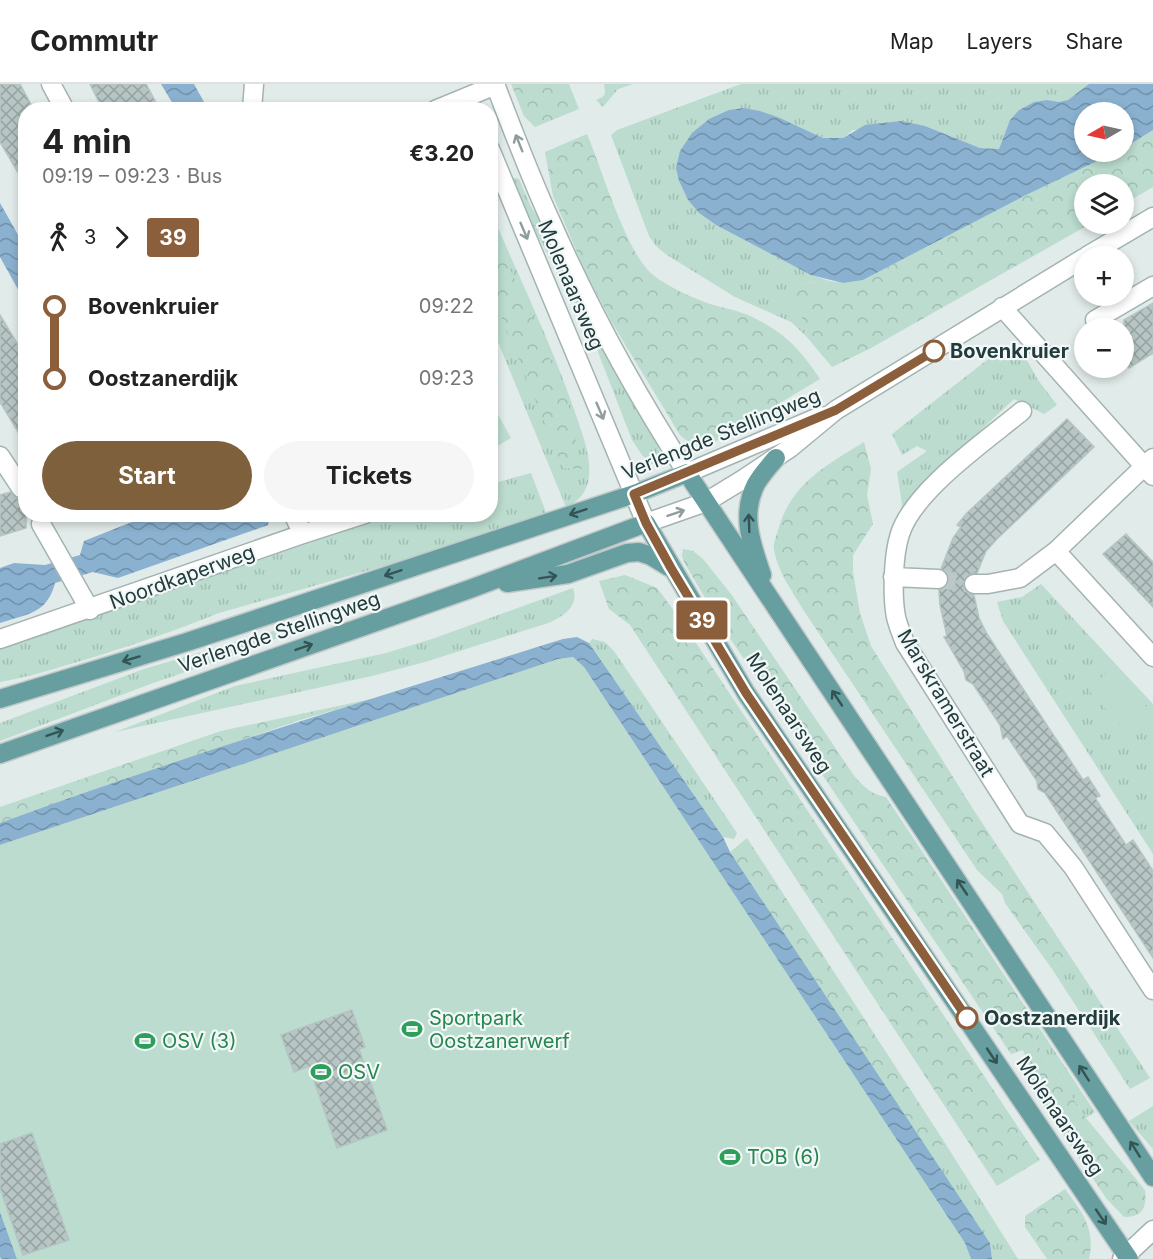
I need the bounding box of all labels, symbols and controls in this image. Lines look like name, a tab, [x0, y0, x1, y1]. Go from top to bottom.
text: Commutr	[30, 24, 158, 58]
text: Map	[890, 29, 934, 54]
text: Layers	[967, 29, 1033, 54]
text: Share	[1066, 29, 1123, 54]
north arrow	[1074, 102, 1134, 162]
map controls	[1074, 102, 1134, 378]
text: 4 min	[42, 121, 132, 161]
one-way arrow	[513, 135, 524, 153]
text: €3.20	[409, 140, 474, 166]
text: 09:19 – 09:23 · Bus	[42, 164, 222, 188]
button: layers	[1074, 174, 1134, 234]
street label: Molenaarsweg	[533, 216, 609, 354]
icon: walk	[42, 221, 75, 254]
icon: forward	[105, 221, 138, 254]
one-way arrow	[519, 221, 530, 240]
text: 3	[84, 225, 96, 249]
text: 39	[159, 225, 187, 250]
button: +	[1074, 246, 1134, 306]
text: Bovenkruier	[88, 293, 219, 319]
text: 09:22	[419, 294, 474, 318]
button: −	[1074, 318, 1134, 378]
place label: Bovenkruier	[950, 339, 1069, 363]
marker: Bovenkruier	[923, 340, 945, 362]
text: Oostzanerdijk	[88, 365, 238, 391]
text: 09:23	[419, 366, 474, 390]
street label: Verlengde Stellingweg	[618, 383, 824, 485]
one-way arrow	[594, 401, 606, 419]
button: Start	[42, 441, 252, 510]
button: Tickets	[264, 441, 474, 510]
one-way arrow	[666, 506, 685, 517]
one-way arrow	[569, 507, 588, 518]
one-way arrow	[743, 514, 754, 534]
street label: Noordkaperweg	[106, 540, 258, 614]
one-way arrow	[384, 569, 403, 580]
one-way arrow	[538, 571, 558, 582]
street label: Verlengde Stellingweg	[175, 586, 383, 678]
line badge: 39	[675, 600, 729, 640]
text: 39	[688, 608, 716, 633]
street label: Marskramerstraat	[893, 625, 1000, 781]
one-way arrow	[294, 640, 313, 651]
street label: Molenaarsweg	[741, 648, 837, 778]
one-way arrow	[122, 655, 141, 666]
one-way arrow	[831, 691, 843, 707]
one-way arrow	[45, 727, 64, 738]
one-way arrow	[956, 880, 968, 896]
place label: Sportpark Oostzanerwerf	[429, 1006, 570, 1053]
place label: Oostzanerdijk	[984, 1006, 1121, 1030]
marker: Oostzanerdijk	[956, 1007, 978, 1029]
sports icon: Sportpark Oostzanerwerf	[400, 1017, 424, 1041]
sports icon: OSV (3)	[133, 1029, 157, 1053]
place label: OSV (3)	[162, 1029, 237, 1053]
one-way arrow	[986, 1047, 998, 1063]
street label: Molenaarsweg	[1011, 1052, 1109, 1180]
sports icon: OSV	[309, 1060, 333, 1084]
place label: OSV	[338, 1060, 380, 1084]
one-way arrow	[1078, 1065, 1091, 1082]
one-way arrow	[1129, 1141, 1142, 1158]
sports icon: TOB (6)	[718, 1145, 742, 1169]
place label: TOB (6)	[747, 1145, 820, 1169]
one-way arrow	[1095, 1209, 1107, 1225]

